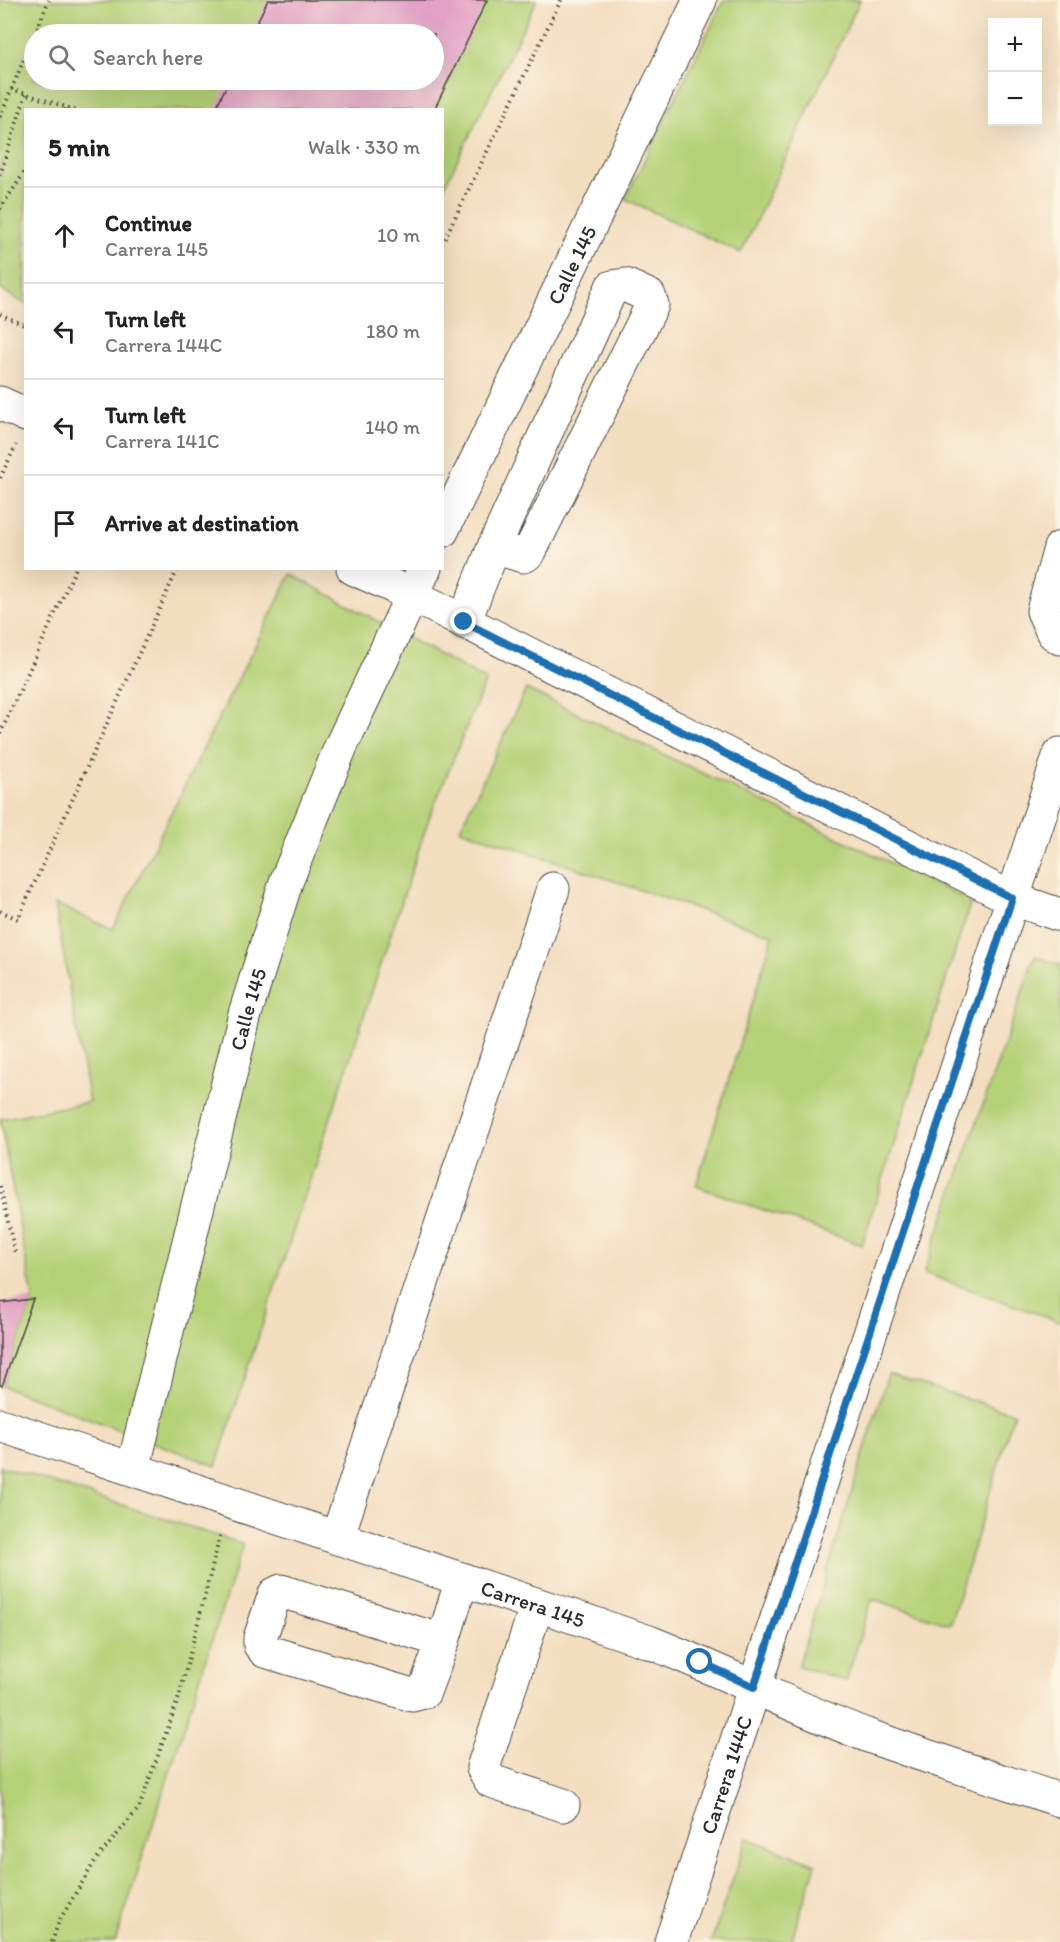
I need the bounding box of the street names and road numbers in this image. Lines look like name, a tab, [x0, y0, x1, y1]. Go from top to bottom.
street label: Calle 145	[542, 221, 601, 308]
street label: Calle 145	[224, 965, 271, 1053]
street label: Carrera 145	[478, 1574, 588, 1632]
street label: Carrera 144C	[695, 1712, 757, 1837]

